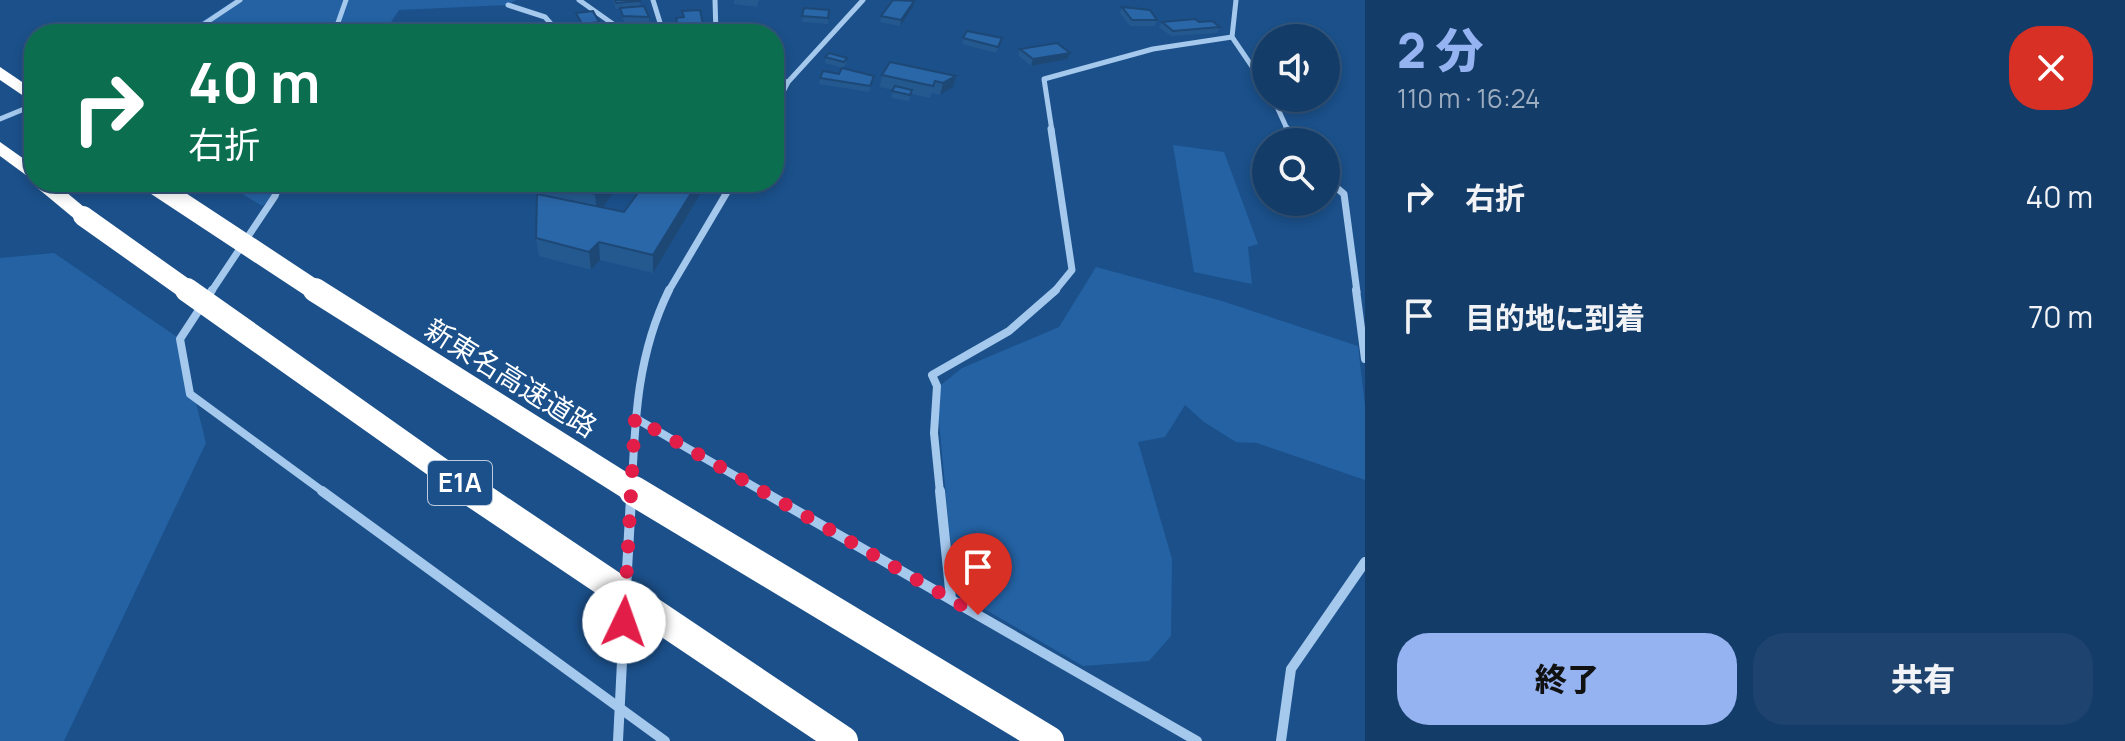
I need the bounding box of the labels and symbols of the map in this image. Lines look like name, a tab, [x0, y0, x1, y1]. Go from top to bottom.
street label: 新東名高速道路	[418, 309, 605, 445]
road number: E1A	[428, 461, 492, 505]
pin	[944, 533, 1012, 615]
position arrow	[582, 580, 666, 664]

